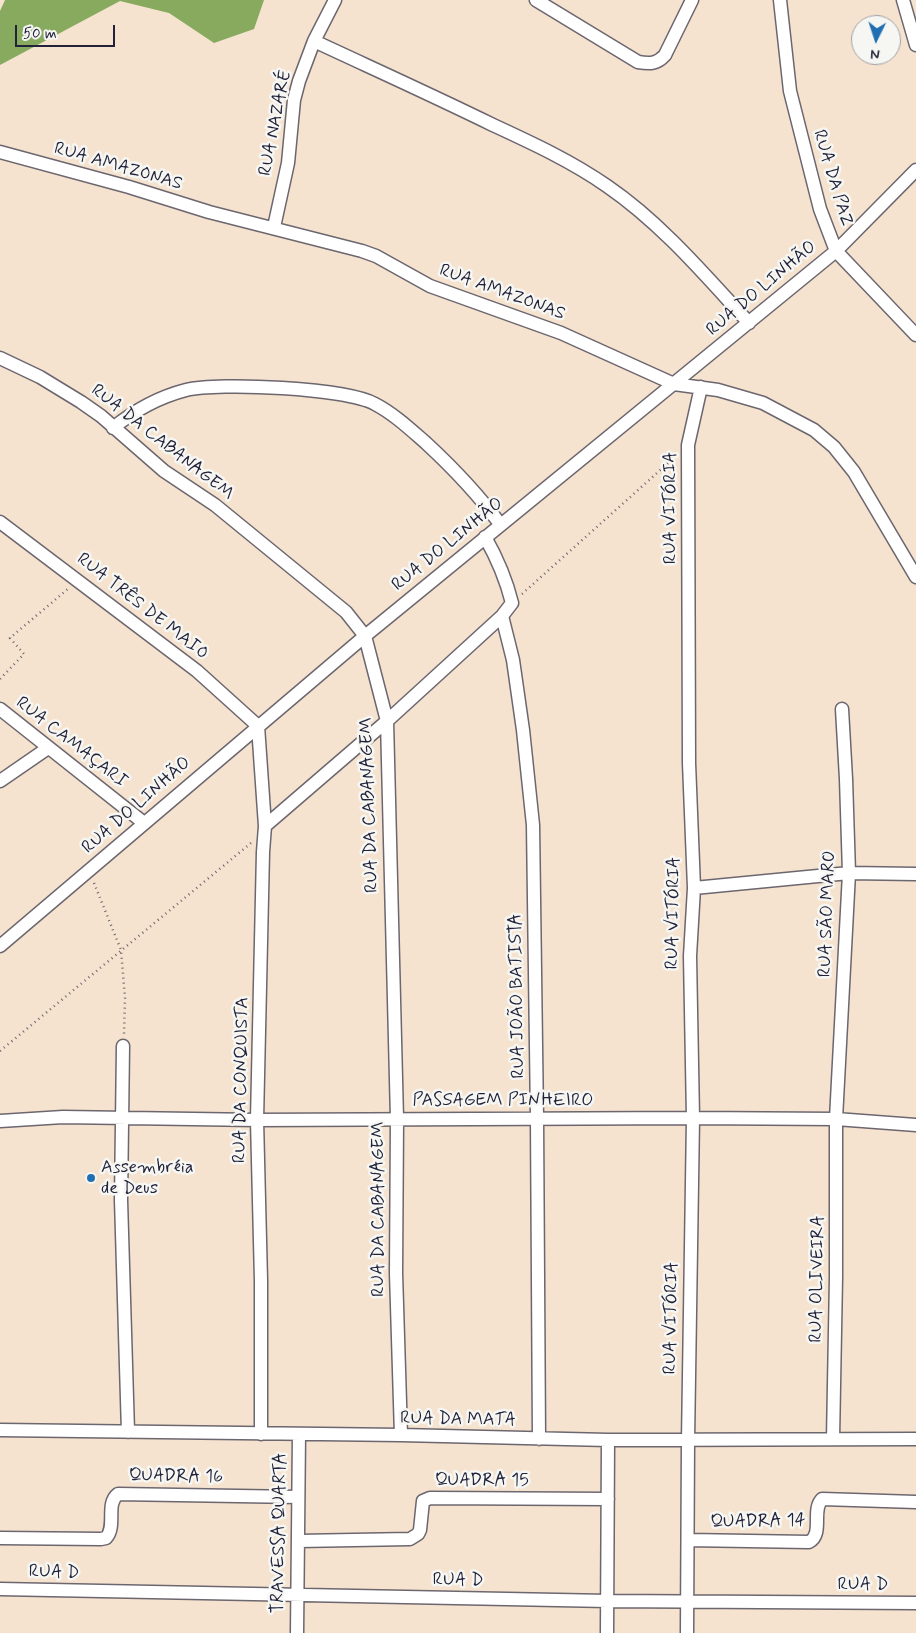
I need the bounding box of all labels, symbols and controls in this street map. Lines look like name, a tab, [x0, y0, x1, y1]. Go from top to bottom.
scale bar	[18, 15, 118, 47]
north arrow	[851, 15, 901, 65]
text: 50 m	[23, 24, 57, 44]
text: N	[870, 45, 880, 63]
street label: RUA NAZARÉ	[255, 68, 297, 178]
street label: RUA DA PAZ	[807, 128, 857, 228]
street label: RUA AMAZONAS	[51, 138, 185, 196]
street label: RUA DO LINHÃO	[703, 237, 821, 341]
street label: RUA AMAZONAS	[436, 260, 568, 326]
street label: RUA DA CABANAGEM	[86, 380, 238, 506]
street label: RUA VITÓRIA	[660, 452, 682, 564]
street label: RUA DO LINHÃO	[388, 493, 508, 597]
street label: RUA TRÊS DE MAIO	[72, 549, 212, 665]
street label: RUA CAMAÇARI	[11, 693, 131, 793]
street label: RUA DA CABANAGEM	[356, 717, 384, 893]
street label: RUA DO LINHÃO	[78, 753, 196, 859]
street label: RUA SÃO MARO	[815, 850, 841, 978]
street label: RUA VITÓRIA	[662, 856, 686, 970]
street label: RUA JOÃO BATISTA	[506, 913, 530, 1079]
street label: RUA DA CONQUISTA	[230, 997, 254, 1163]
street label: PASSAGEM PINHEIRO	[412, 1090, 594, 1112]
street label: RUA DA CABANAGEM	[368, 1121, 390, 1297]
place label: Assembréia de Deus	[101, 1157, 194, 1200]
marker: Assembréia de Deus	[85, 1172, 97, 1184]
street label: RUA OLIVEIRA	[806, 1215, 830, 1343]
street label: RUA VITÓRIA	[660, 1261, 684, 1375]
street label: RUA DA MATA	[400, 1408, 516, 1432]
street label: TRAVESSA QUARTA	[268, 1452, 292, 1614]
street label: QUADRA 16	[129, 1465, 223, 1489]
street label: QUADRA 15	[435, 1470, 529, 1492]
street label: QUADRA 14	[710, 1510, 806, 1534]
street label: RUA D	[28, 1561, 80, 1585]
street label: RUA D	[432, 1570, 484, 1592]
street label: RUA D	[838, 1574, 888, 1596]

